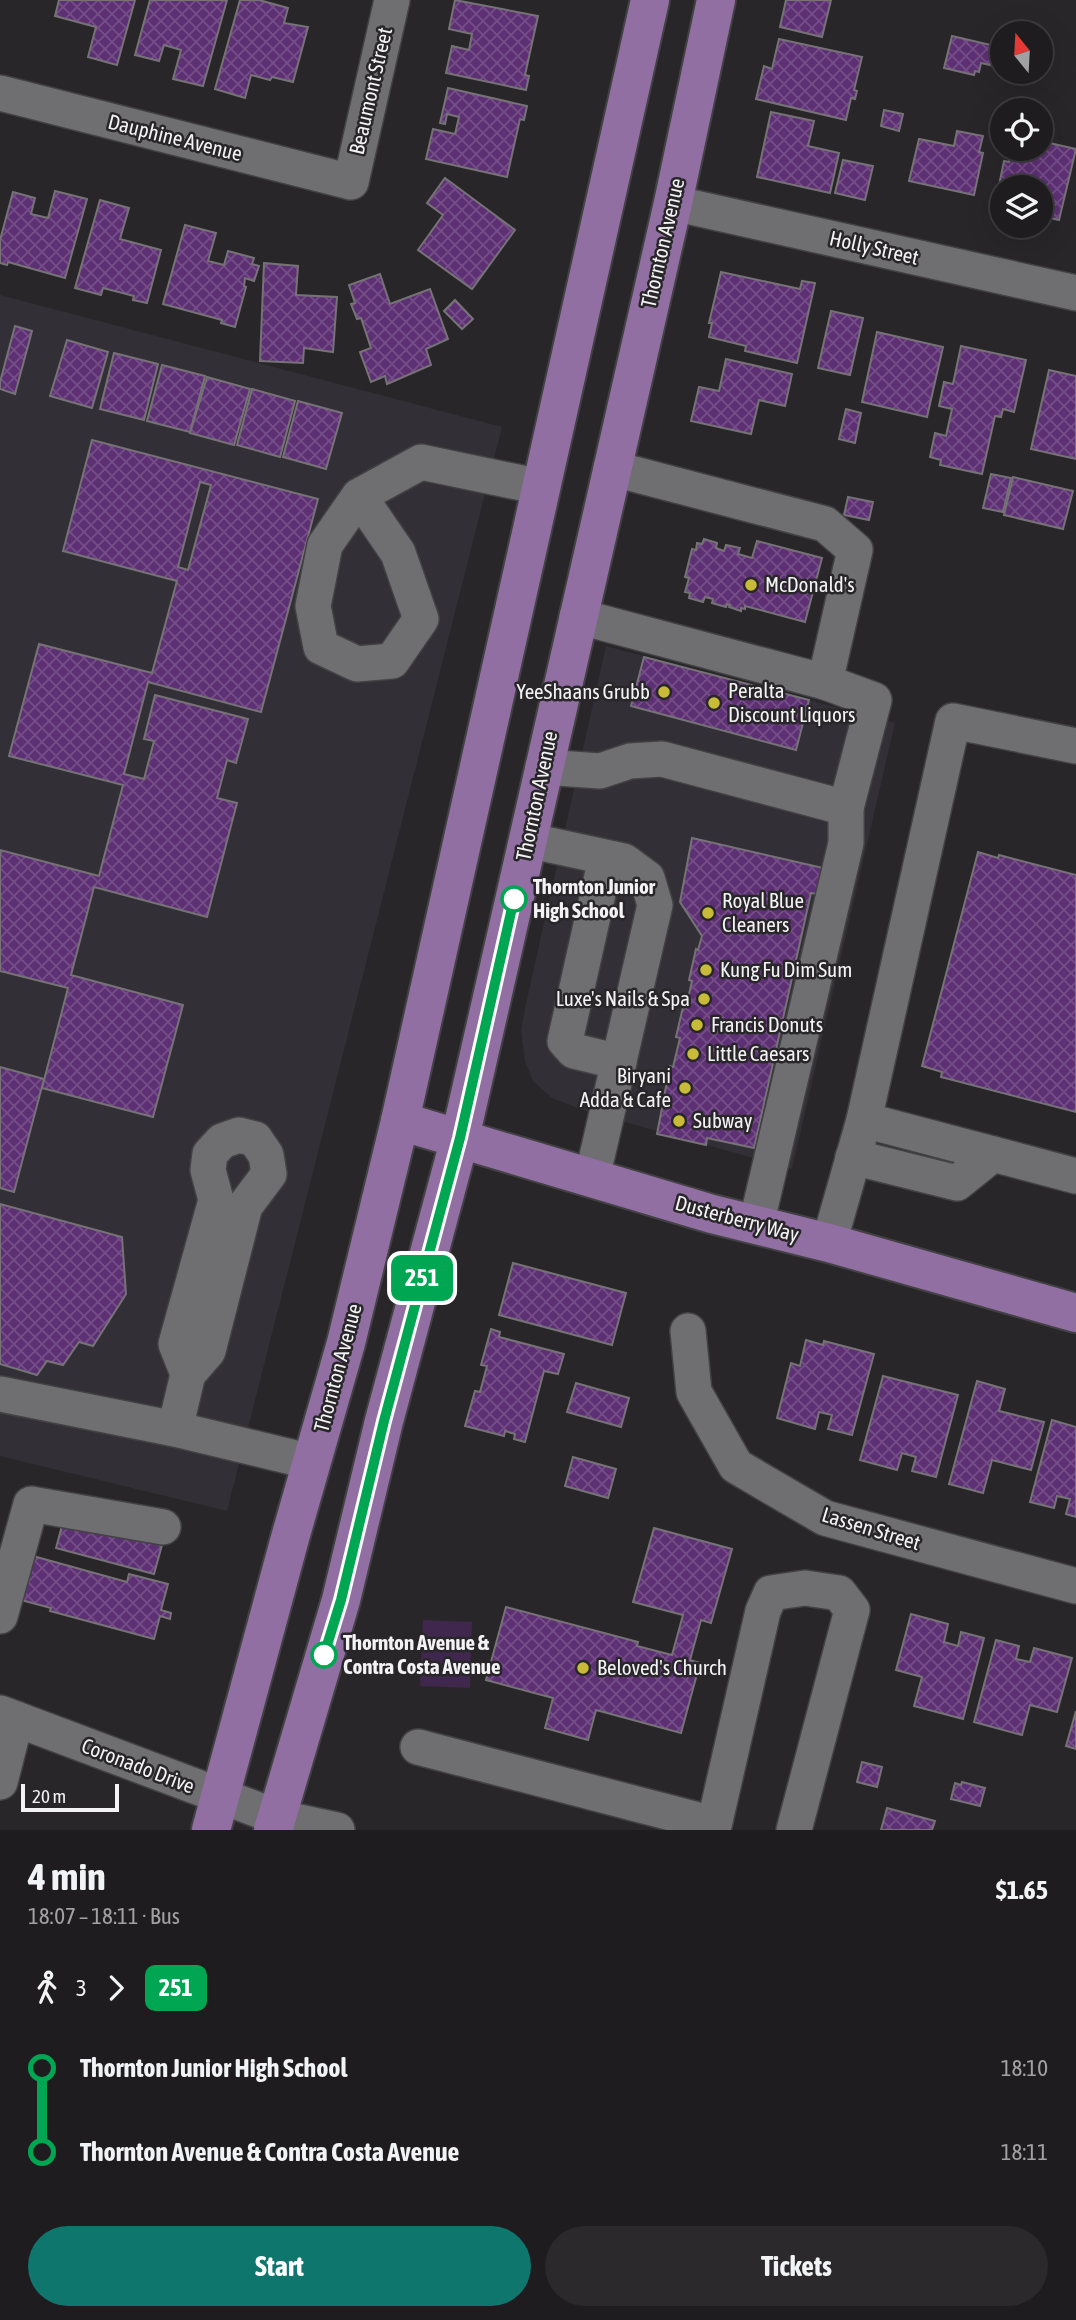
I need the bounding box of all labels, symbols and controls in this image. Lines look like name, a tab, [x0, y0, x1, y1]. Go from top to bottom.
north arrow	[990, 21, 1054, 84]
map controls	[990, 21, 1053, 238]
street label: Beaumont Street	[344, 25, 396, 157]
button: locate	[990, 98, 1053, 161]
street label: Dauphine Avenue	[106, 109, 245, 165]
button: layers	[990, 175, 1053, 238]
street label: Thornton Avenue	[635, 176, 689, 310]
street label: Holly Street	[827, 225, 921, 269]
place label: McDonald's	[765, 572, 855, 596]
marker: McDonald's	[743, 577, 759, 593]
place label: Peralta Discount Liquors	[728, 678, 855, 726]
place label: YeeShaans Grubb	[517, 679, 650, 703]
marker: YeeShaans Grubb	[656, 684, 672, 700]
marker: Peralta Discount Liquors	[706, 695, 722, 711]
street label: Thornton Avenue	[511, 729, 561, 863]
place label: Thornton Junior High School	[533, 874, 656, 922]
marker: Thornton Junior High School	[501, 886, 527, 912]
place label: Royal Blue Cleaners	[722, 888, 804, 936]
marker: Royal Blue Cleaners	[700, 905, 716, 921]
place label: Kung Fu Dim Sum	[720, 957, 852, 981]
marker: Kung Fu Dim Sum	[698, 962, 714, 978]
place label: Luxe's Nails & Spa	[556, 986, 690, 1010]
marker: Luxe's Nails & Spa	[696, 991, 712, 1007]
place label: Francis Donuts	[711, 1012, 823, 1036]
marker: Francis Donuts	[689, 1017, 705, 1033]
place label: Little Caesars	[707, 1041, 809, 1065]
marker: Little Caesars	[685, 1046, 701, 1062]
place label: Biryani Adda & Cafe	[580, 1063, 671, 1111]
marker: Biryani Adda & Cafe	[677, 1080, 693, 1096]
place label: Subway	[693, 1108, 753, 1132]
marker: Subway	[671, 1113, 687, 1129]
street label: Dusterberry Way	[673, 1190, 802, 1246]
line badge: 251	[382, 1255, 462, 1301]
text: 251	[405, 1264, 439, 1291]
street label: Thornton Avenue	[308, 1301, 366, 1435]
street label: Lassen Street	[819, 1502, 923, 1554]
place label: Thornton Avenue & Contra Costa Avenue	[343, 1630, 501, 1678]
marker: Thornton Avenue & Contra Costa Avenue	[311, 1642, 337, 1668]
place label: Beloved's Church	[597, 1655, 727, 1679]
marker: Beloved's Church	[575, 1660, 591, 1676]
street label: Coronado Drive	[79, 1733, 198, 1798]
scale bar	[21, 1781, 119, 1813]
text: 20 m	[32, 1785, 66, 1807]
text: 4 min	[28, 1855, 106, 1898]
text: $1.65	[996, 1875, 1048, 1905]
text: 18:07 – 18:11 · Bus	[28, 1903, 180, 1929]
icon: walk	[28, 1969, 66, 2007]
icon: forward	[97, 1969, 135, 2007]
text: 251	[159, 1974, 193, 2001]
text: 3	[76, 1975, 87, 2001]
text: Thornton Junior High School	[80, 2053, 347, 2083]
text: 18:10	[1001, 2055, 1048, 2081]
text: Thornton Avenue & Contra Costa Avenue	[80, 2137, 459, 2167]
text: 18:11	[1001, 2139, 1048, 2165]
button: Start	[28, 2226, 531, 2306]
button: Tickets	[545, 2226, 1048, 2306]

